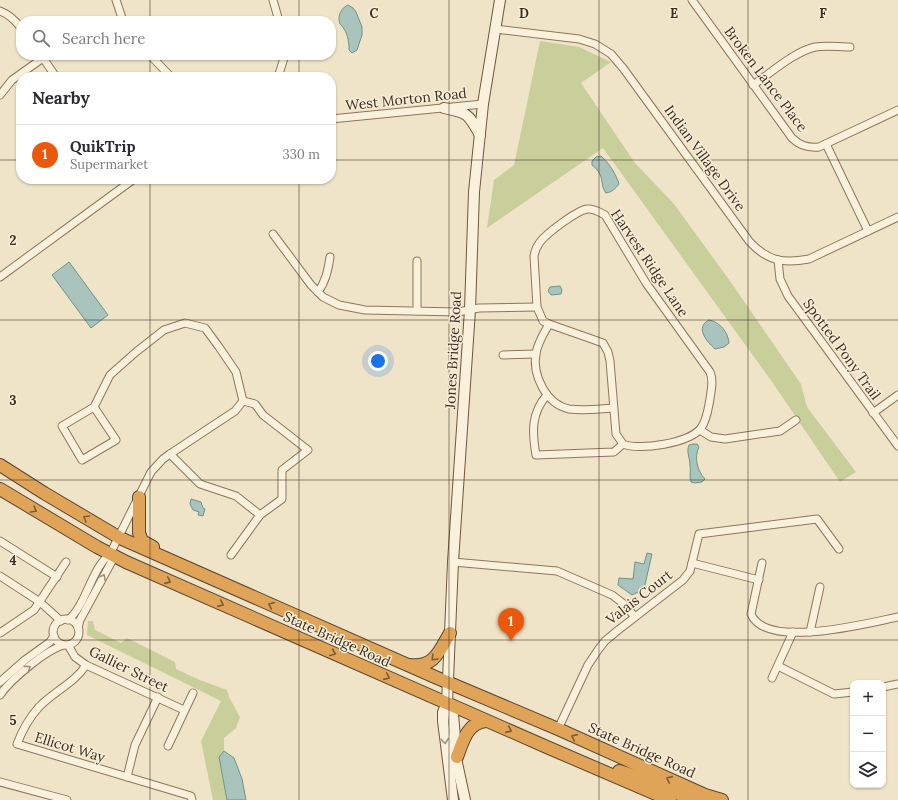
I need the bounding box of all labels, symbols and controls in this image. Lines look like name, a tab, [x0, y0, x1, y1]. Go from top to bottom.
text: C	[370, 5, 379, 22]
text: D	[519, 5, 529, 22]
text: E	[670, 5, 678, 22]
text: F	[819, 5, 827, 22]
search box	[16, 16, 336, 60]
street label: Broken Lance Place	[721, 23, 812, 135]
icon: search	[30, 27, 52, 49]
text: Search here	[62, 29, 145, 48]
street label: West Morton Road	[344, 84, 468, 114]
text: Nearby	[32, 87, 90, 109]
street label: Indian Village Drive	[661, 102, 750, 215]
text: QuikTrip	[70, 137, 135, 156]
text: 1	[42, 146, 48, 163]
text: 330 m	[282, 146, 320, 163]
text: Supermarket	[70, 156, 148, 173]
street label: Harvest Ridge Lane	[607, 206, 693, 321]
text: 2	[10, 232, 17, 249]
street label: Jones Bridge Road	[441, 291, 465, 410]
street label: Spotted Pony Trail	[799, 295, 885, 403]
your location	[368, 351, 388, 371]
text: 3	[9, 392, 17, 409]
one-way arrow	[30, 505, 37, 512]
one-way arrow	[83, 515, 90, 522]
text: 4	[9, 552, 17, 569]
street label: Valais Court	[602, 565, 676, 629]
one-way arrow	[98, 574, 106, 582]
one-way arrow	[164, 576, 171, 584]
one-way arrow	[217, 599, 224, 607]
one-way arrow	[268, 602, 275, 610]
street label: State Bridge Road	[281, 607, 393, 671]
pin: 1	[498, 608, 524, 641]
street label: Gallier Street	[86, 642, 172, 696]
one-way arrow	[329, 648, 337, 656]
one-way arrow	[431, 653, 439, 661]
one-way arrow	[23, 665, 30, 672]
one-way arrow	[383, 672, 390, 680]
map controls	[850, 680, 886, 788]
button: +	[850, 680, 886, 716]
text: 5	[9, 712, 17, 729]
button: −	[850, 716, 886, 752]
street label: State Bridge Road	[586, 718, 698, 782]
one-way arrow	[505, 726, 512, 734]
street label: Ellicot Way	[33, 728, 108, 766]
one-way arrow	[570, 733, 577, 741]
one-way arrow	[440, 738, 449, 744]
button: layers	[850, 752, 886, 788]
one-way arrow	[666, 776, 674, 784]

